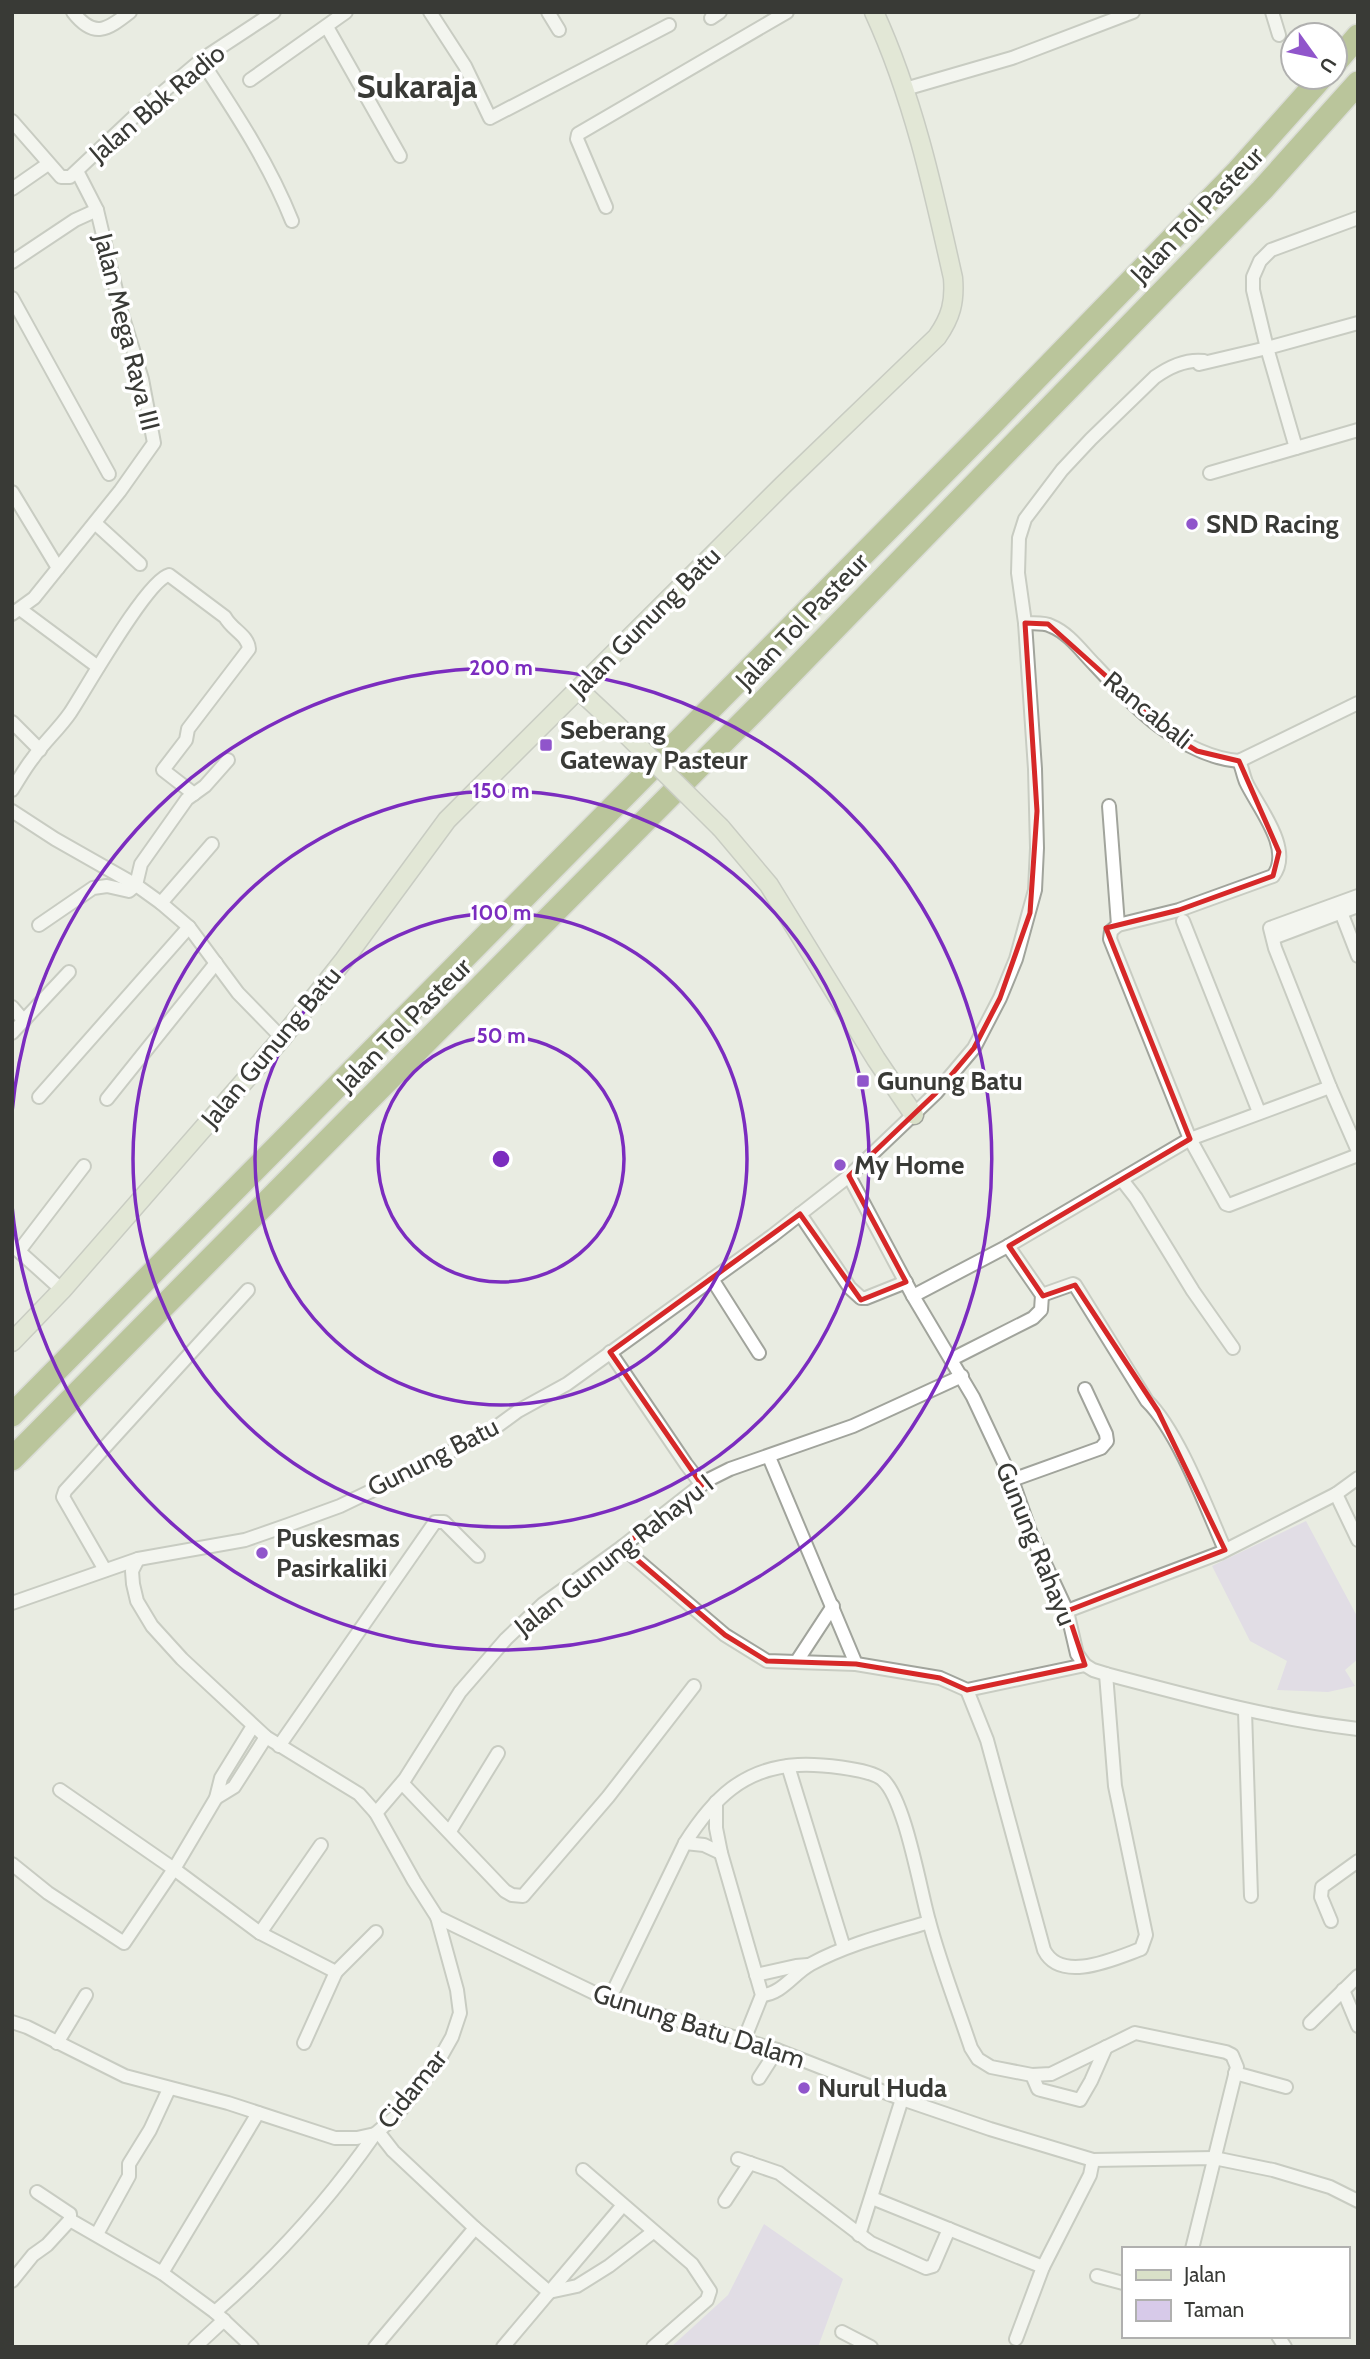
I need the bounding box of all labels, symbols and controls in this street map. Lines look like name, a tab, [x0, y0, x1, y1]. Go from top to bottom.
north arrow	[1279, 21, 1349, 91]
street label: Jalan Bbk Radio	[82, 37, 231, 170]
text: U	[1314, 53, 1341, 77]
district label: Sukaraja	[357, 66, 478, 106]
street label: Jalan Tol Pasteur	[1123, 139, 1271, 291]
street label: Jalan Mega Raya III	[87, 229, 167, 434]
place label: SND Racing	[1206, 508, 1339, 540]
marker: SND Racing	[1184, 516, 1200, 532]
street label: Jalan Gunung Batu	[562, 540, 727, 705]
street label: Jalan Tol Pasteur	[728, 545, 876, 697]
text: 200 m	[469, 655, 533, 680]
street label: Rancabali	[1097, 664, 1199, 756]
place label: Seberang Gateway Pasteur	[560, 714, 748, 776]
marker: Seberang Gateway Pasteur	[538, 737, 554, 753]
text: 150 m	[473, 778, 529, 803]
text: 100 m	[471, 900, 531, 925]
street label: Jalan Tol Pasteur	[329, 950, 479, 1100]
street label: Jalan Gunung Batu	[194, 960, 348, 1135]
text: 50 m	[476, 1023, 526, 1048]
place label: Gunung Batu	[877, 1065, 1023, 1097]
marker: Gunung Batu	[855, 1073, 871, 1089]
centre of rings	[489, 1147, 513, 1171]
place label: My Home	[854, 1149, 964, 1181]
marker: My Home	[832, 1157, 848, 1173]
street label: Gunung Batu	[362, 1410, 504, 1504]
street label: Gunung Rahayu	[989, 1458, 1083, 1630]
street label: Jalan Gunung Rahayu I	[507, 1467, 720, 1643]
place label: Puskesmas Pasirkaliki	[276, 1522, 400, 1584]
marker: Puskesmas Pasirkaliki	[254, 1545, 270, 1561]
street label: Gunung Batu Dalam	[589, 1977, 809, 2075]
street label: Cidamar	[370, 2042, 454, 2135]
place label: Nurul Huda	[818, 2072, 947, 2104]
marker: Nurul Huda	[796, 2080, 812, 2096]
legend	[1122, 2247, 1349, 2338]
text: Jalan	[1183, 2262, 1226, 2287]
text: Taman	[1184, 2297, 1244, 2322]

